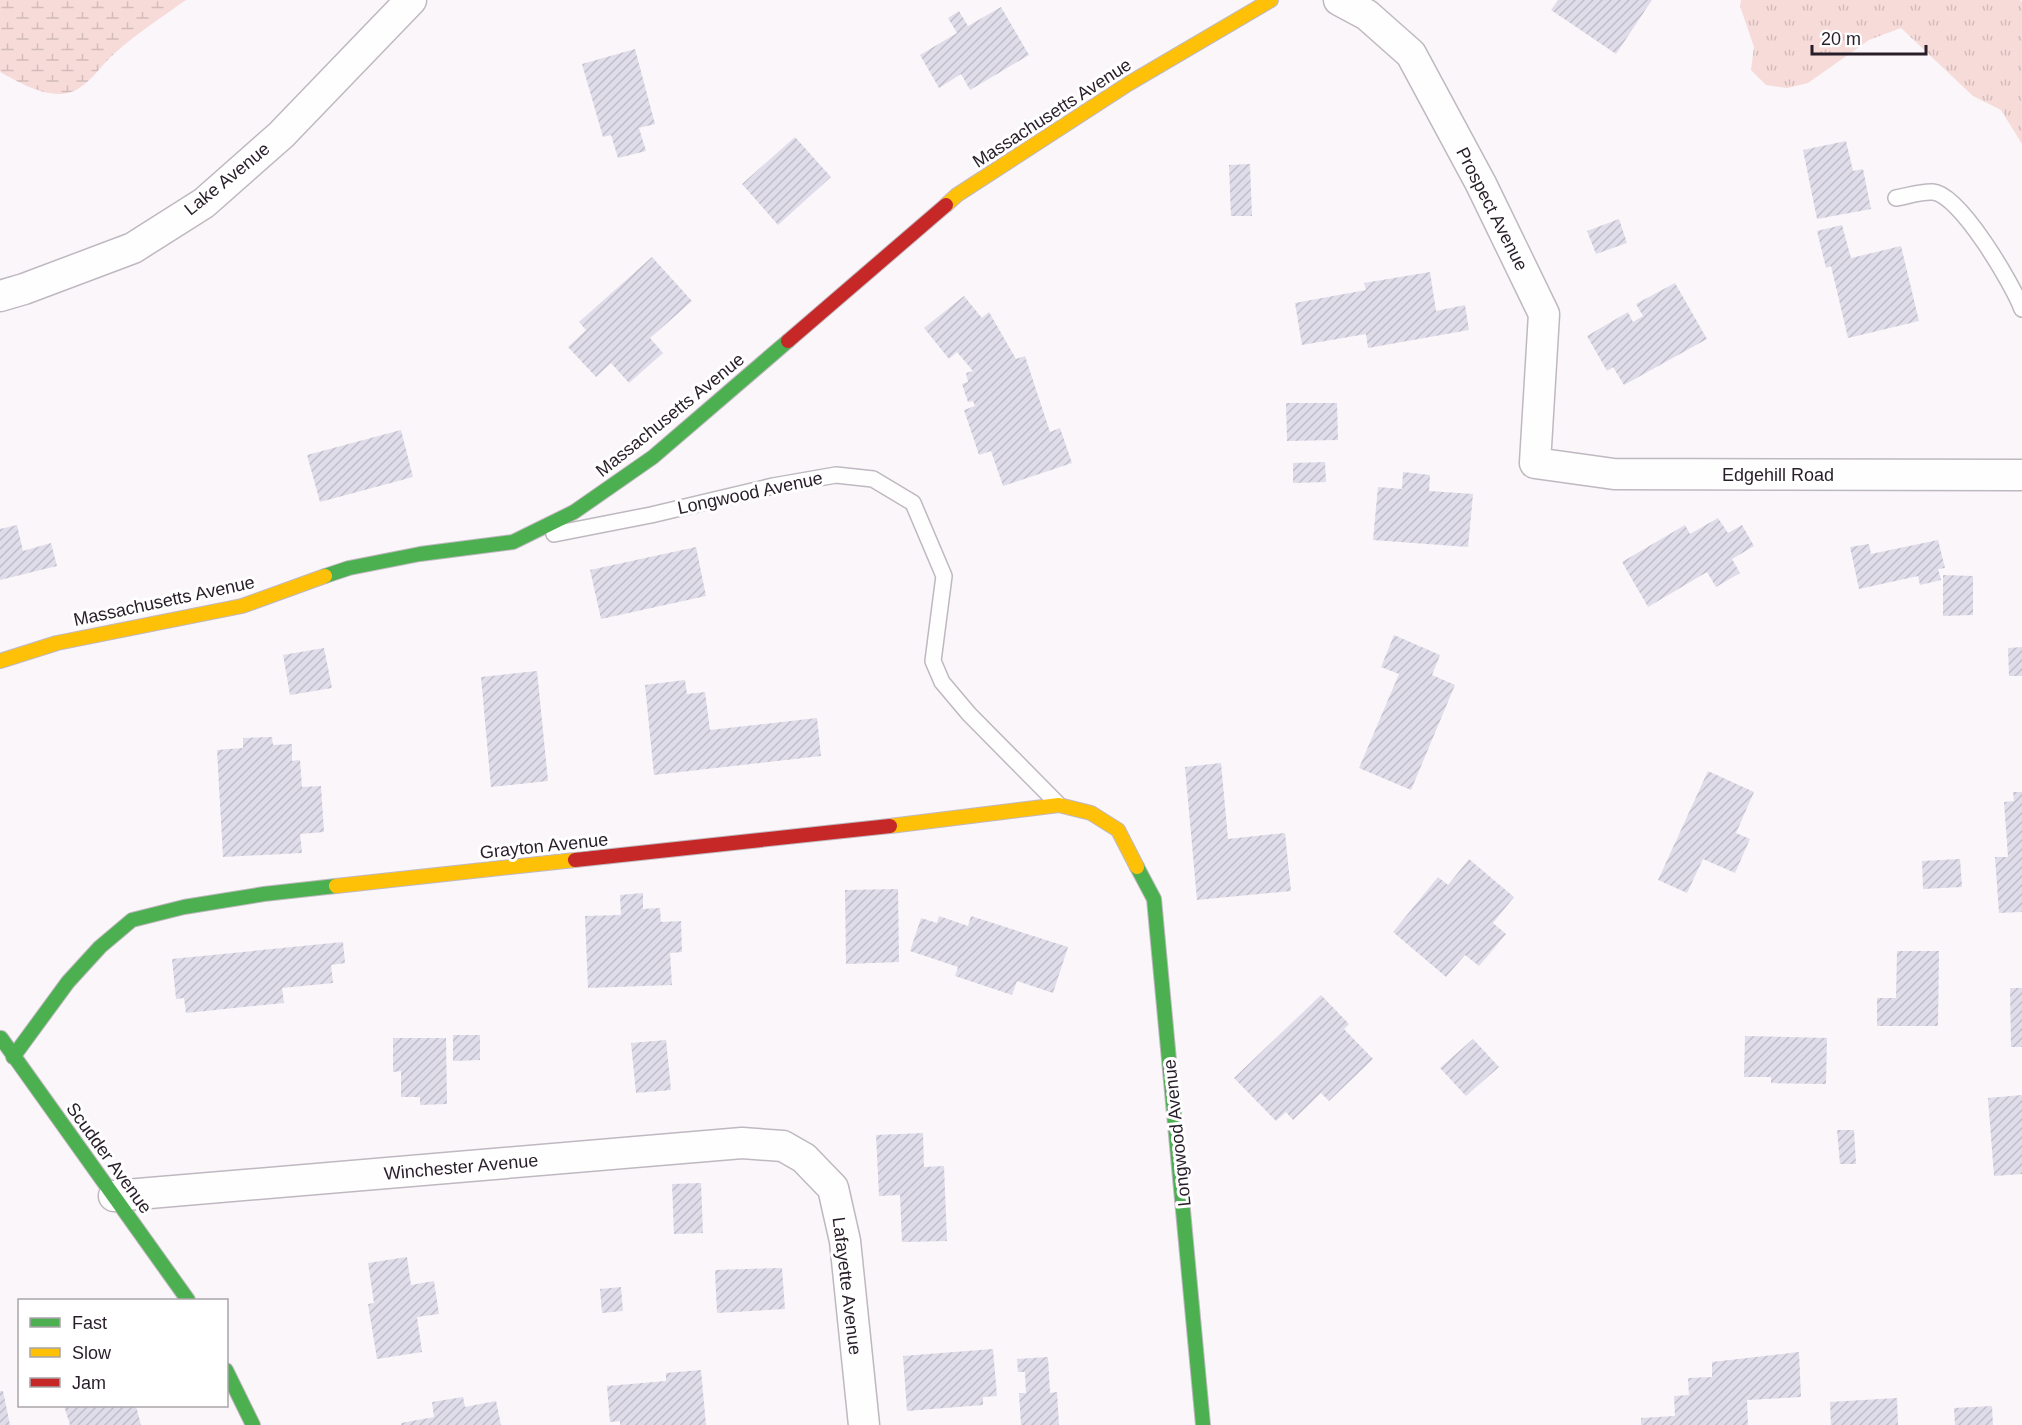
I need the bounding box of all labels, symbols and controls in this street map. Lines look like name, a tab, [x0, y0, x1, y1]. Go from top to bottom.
scale bar	[1812, 18, 1926, 56]
text: 20 m	[1821, 29, 1861, 49]
street label: Massachusetts Avenue	[969, 54, 1135, 172]
street label: Lake Avenue	[180, 139, 274, 219]
street label: Prospect Avenue	[1452, 144, 1532, 274]
street label: Massachusetts Avenue	[592, 349, 748, 481]
street label: Edgehill Road	[1722, 465, 1834, 485]
street label: Longwood Avenue	[676, 468, 824, 518]
street label: Massachusetts Avenue	[72, 572, 256, 630]
street label: Grayton Avenue	[479, 829, 609, 863]
street label: Longwood Avenue	[1159, 1058, 1195, 1208]
street label: Scudder Avenue	[62, 1099, 156, 1217]
street label: Winchester Avenue	[383, 1150, 539, 1184]
street label: Lafayette Avenue	[829, 1216, 865, 1356]
legend	[18, 1299, 228, 1407]
text: Fast	[72, 1313, 107, 1333]
text: Slow	[72, 1343, 112, 1363]
text: Jam	[72, 1373, 106, 1393]

